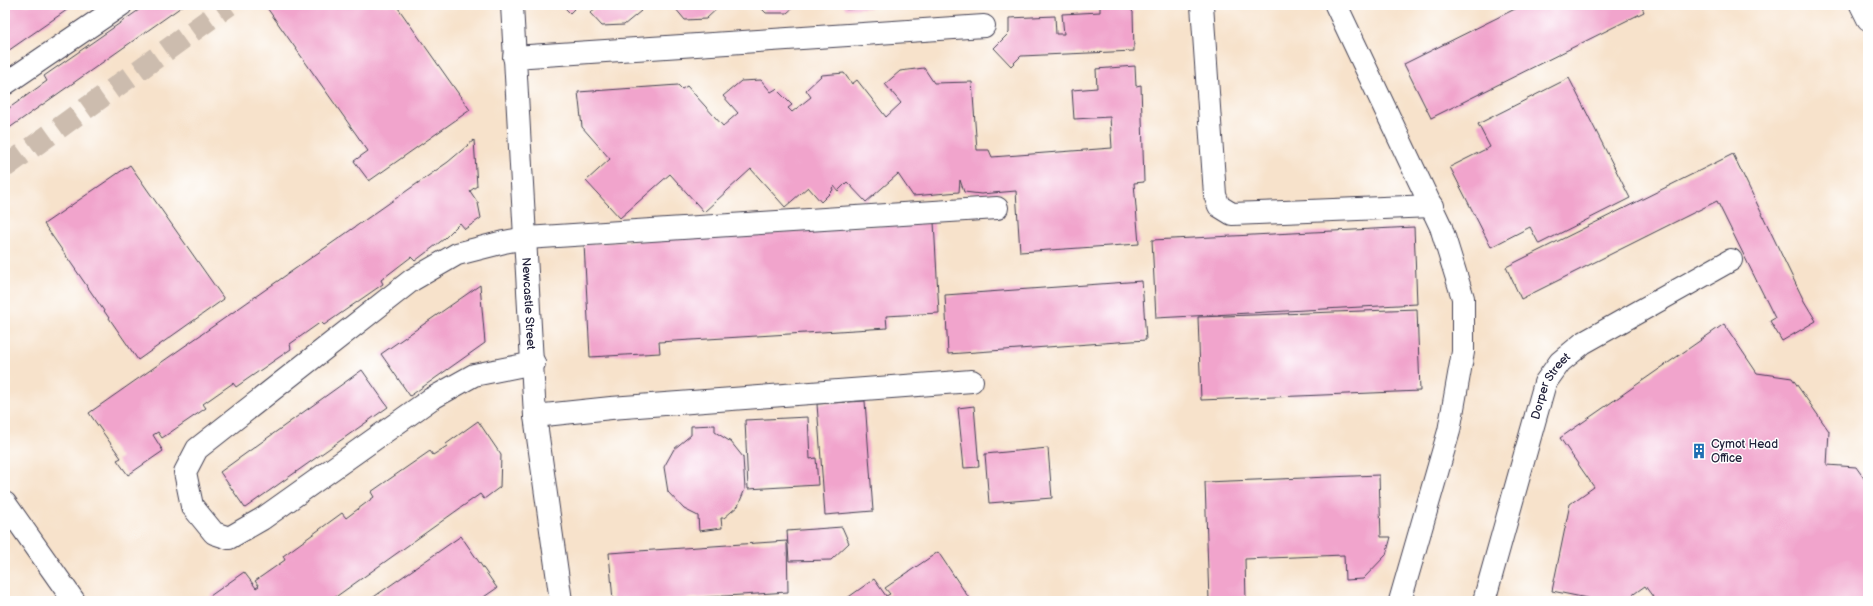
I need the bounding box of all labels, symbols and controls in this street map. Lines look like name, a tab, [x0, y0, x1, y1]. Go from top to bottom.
street label: Newcastle Street	[519, 257, 539, 351]
street label: Dorper Street	[1528, 349, 1573, 421]
place label: Cymot Head Office	[1711, 437, 1778, 466]
building icon: Cymot Head Office	[1690, 442, 1708, 460]

